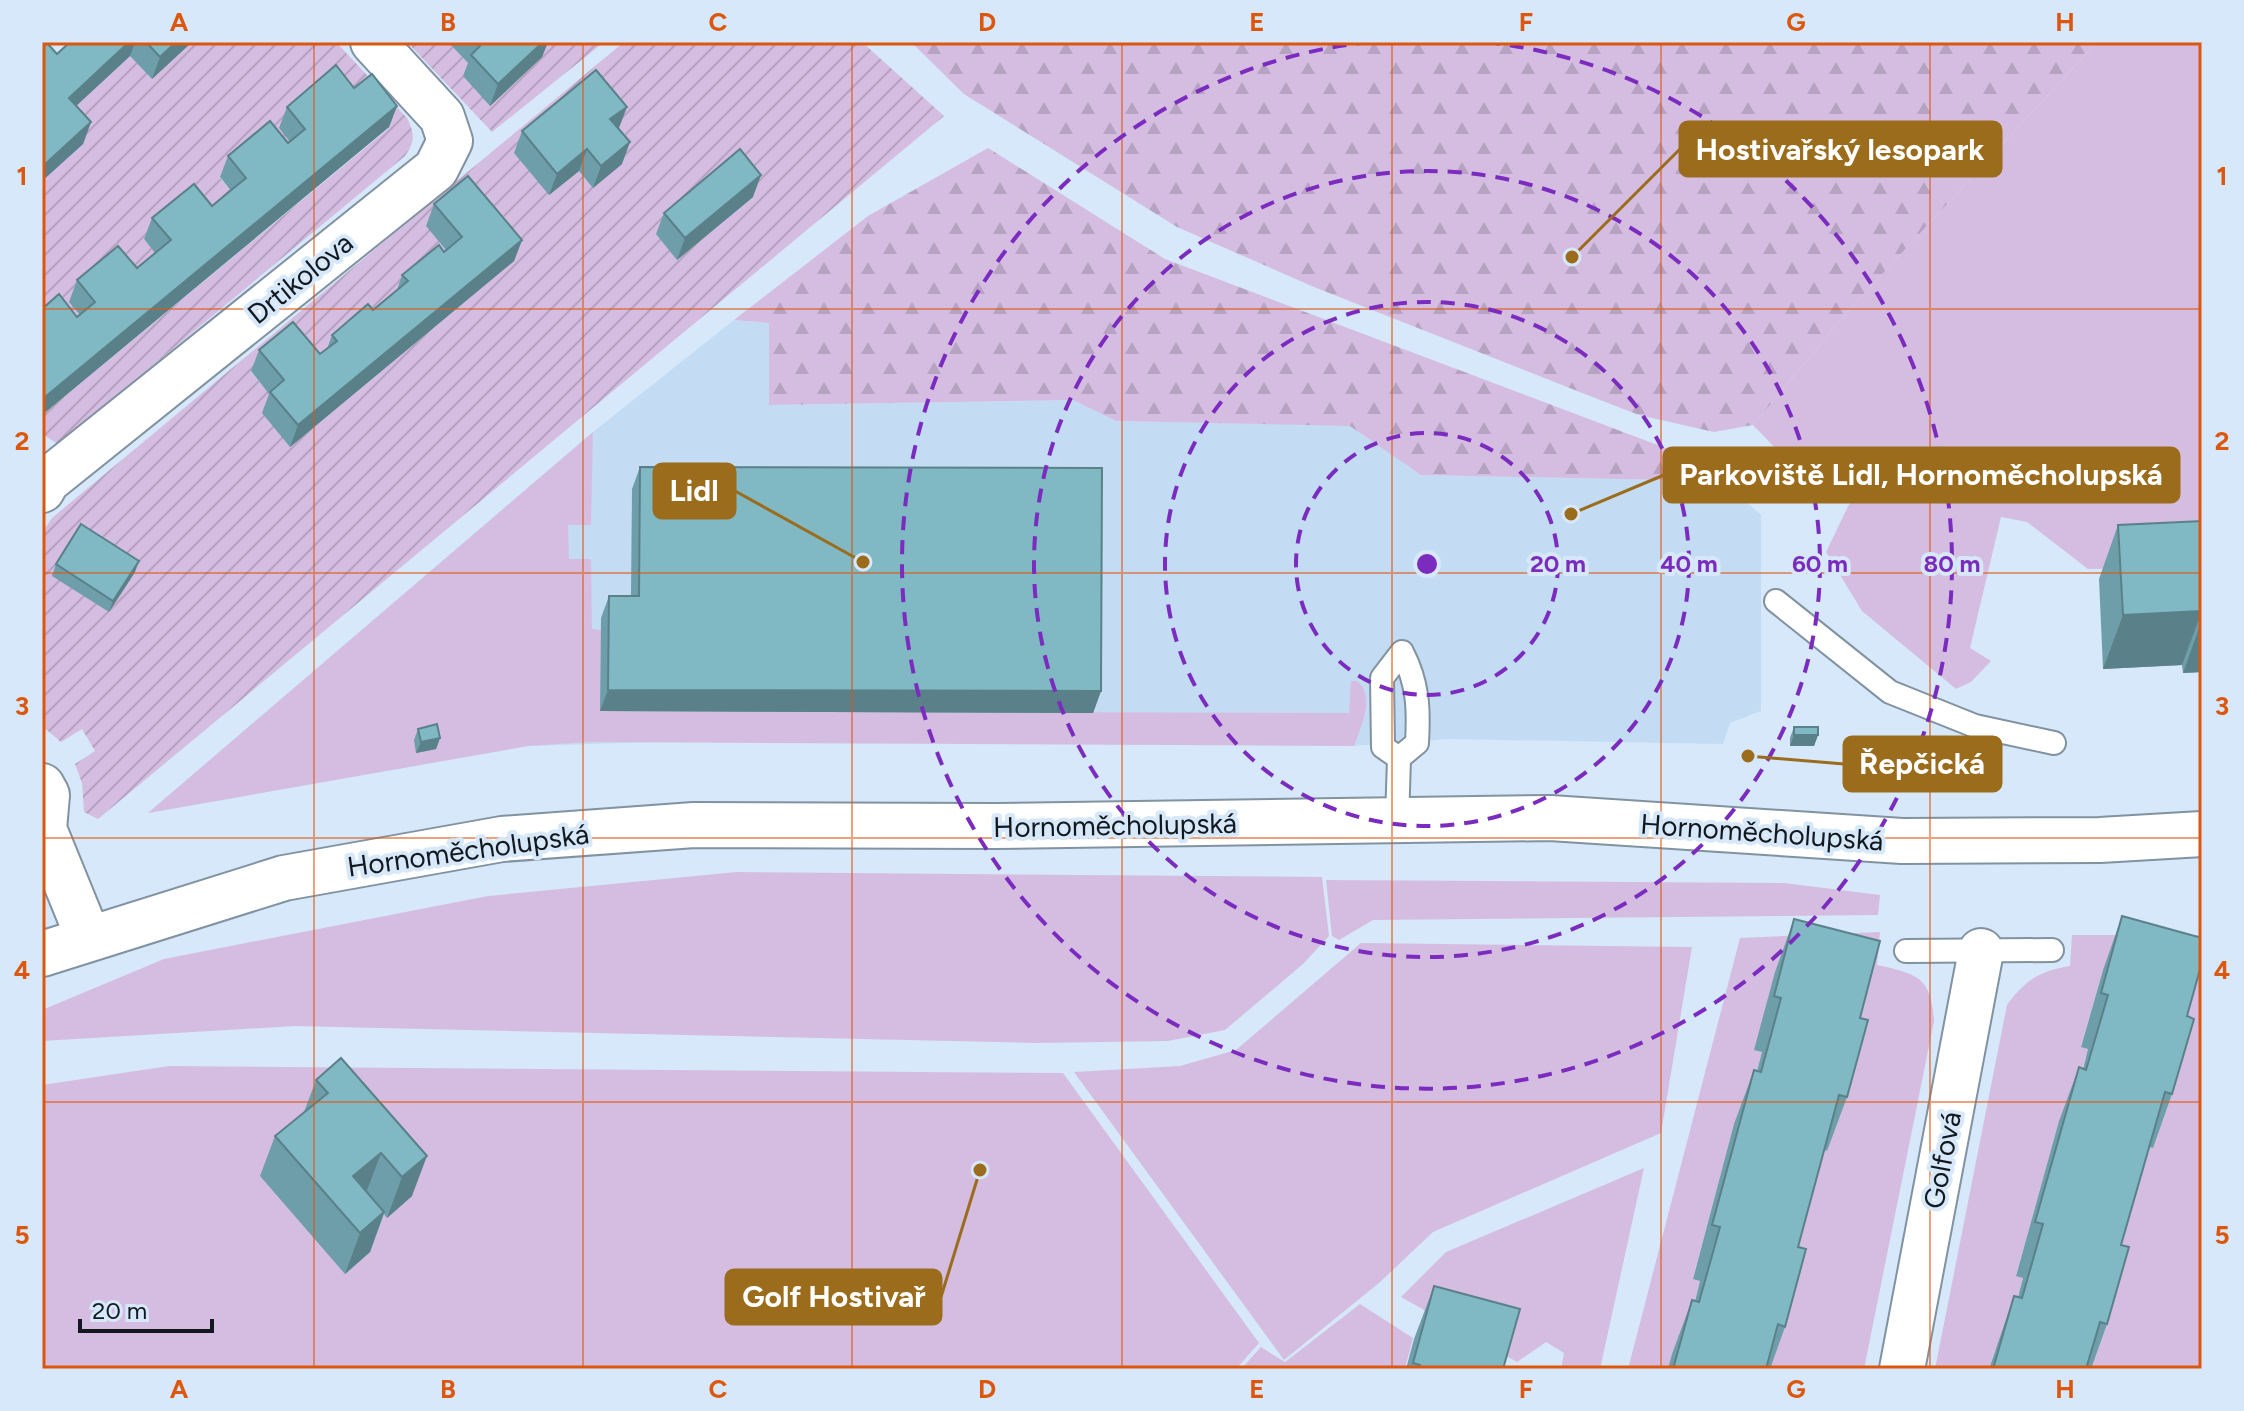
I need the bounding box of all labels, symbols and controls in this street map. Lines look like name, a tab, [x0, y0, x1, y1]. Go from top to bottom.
text: A	[170, 6, 189, 38]
text: B	[440, 6, 456, 38]
text: C	[709, 6, 728, 38]
text: D	[978, 6, 996, 38]
text: E	[1249, 6, 1265, 38]
text: F	[1519, 6, 1533, 38]
text: G	[1786, 6, 1806, 38]
text: H	[2055, 6, 2075, 38]
callout: Hostivařský lesopark	[1680, 122, 2001, 176]
text: Hostivařský lesopark	[1696, 131, 1984, 168]
text: 1	[17, 160, 27, 192]
text: 1	[2217, 160, 2227, 192]
street label: Drtikolova	[240, 225, 360, 331]
text: 2	[14, 425, 30, 457]
text: 2	[2214, 425, 2230, 457]
callout: Parkoviště Lidl, Hornoměcholupská	[1664, 448, 2179, 502]
text: Parkoviště Lidl, Hornoměcholupská	[1679, 456, 2163, 493]
callout: Lidl	[654, 464, 735, 518]
text: Lidl	[669, 472, 719, 509]
text: 20 m	[1530, 549, 1586, 578]
text: 40 m	[1660, 549, 1718, 578]
text: 60 m	[1792, 549, 1848, 578]
text: 80 m	[1924, 549, 1980, 578]
centre of rings	[1413, 550, 1441, 578]
text: 3	[15, 690, 29, 722]
text: 3	[2215, 690, 2229, 722]
callout: Řepčická	[1844, 737, 2001, 791]
text: Řepčická	[1859, 745, 1985, 782]
street label: Hornoměcholupská	[993, 806, 1237, 844]
street label: Hornoměcholupská	[1639, 807, 1885, 857]
street label: Hornoměcholupská	[345, 816, 591, 884]
text: 4	[14, 954, 30, 986]
text: 4	[2214, 954, 2230, 986]
street label: Golfová	[1916, 1109, 1968, 1211]
text: 5	[14, 1219, 30, 1251]
text: 5	[2214, 1219, 2230, 1251]
callout: Golf Hostivař	[726, 1270, 941, 1324]
text: Golf Hostivař	[742, 1278, 926, 1315]
scale bar	[80, 1283, 212, 1333]
text: 20 m	[92, 1296, 147, 1325]
text: A	[170, 1373, 189, 1405]
text: B	[440, 1373, 456, 1405]
text: C	[709, 1373, 728, 1405]
text: D	[978, 1373, 996, 1405]
text: E	[1249, 1373, 1265, 1405]
text: F	[1519, 1373, 1533, 1405]
text: G	[1786, 1373, 1806, 1405]
text: H	[2055, 1373, 2075, 1405]

